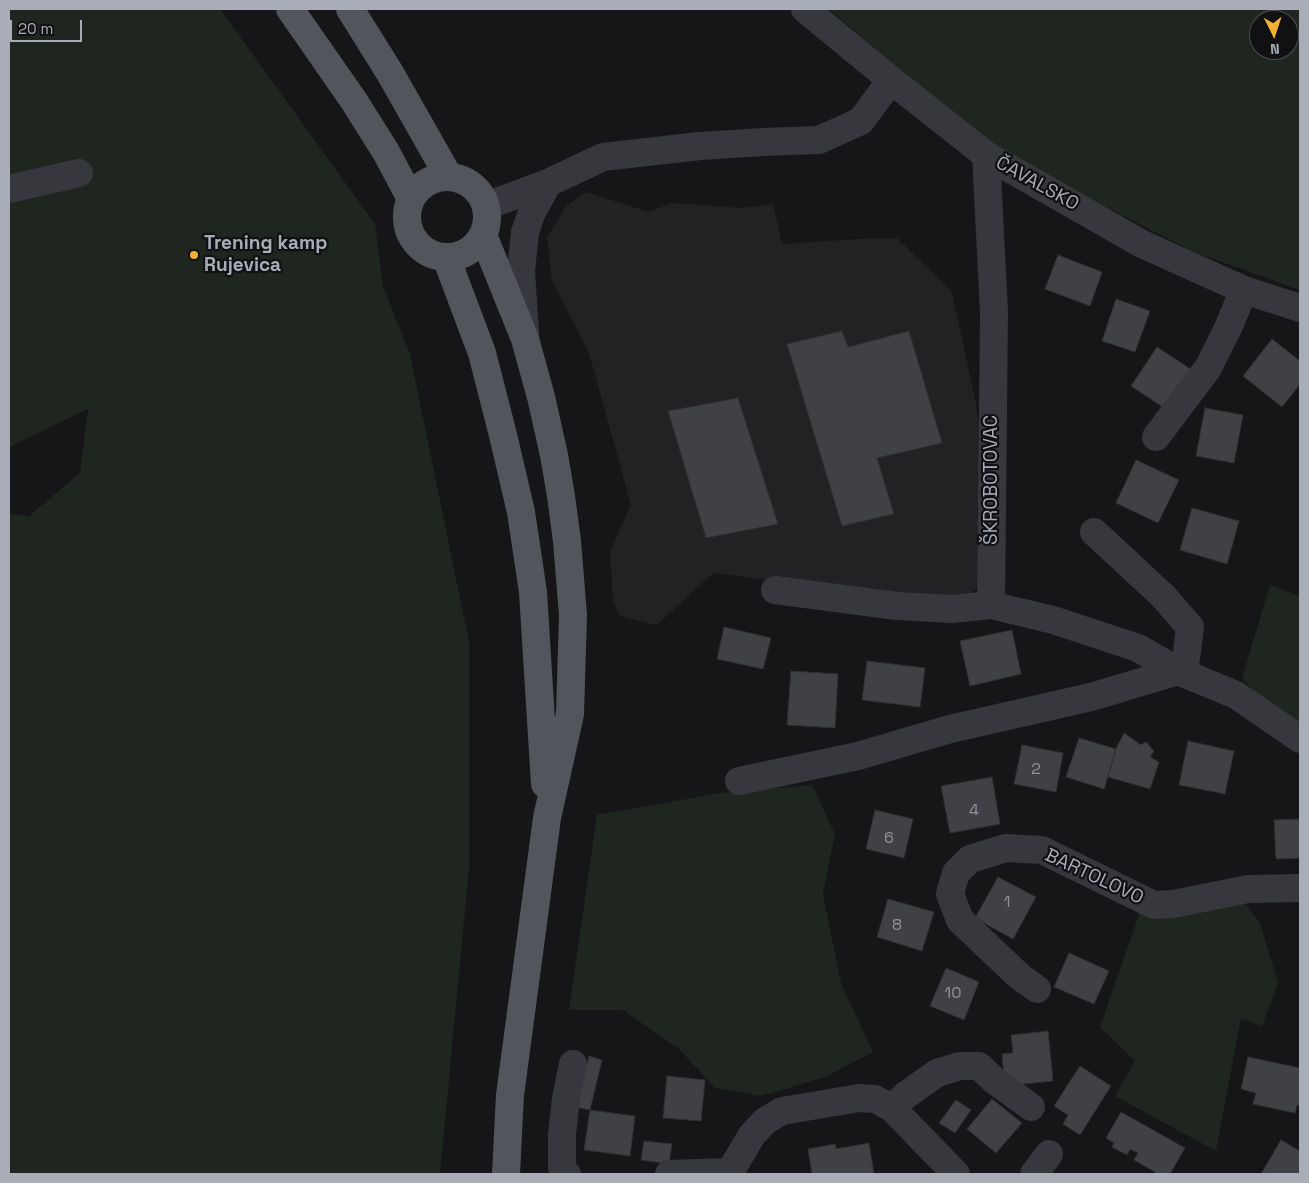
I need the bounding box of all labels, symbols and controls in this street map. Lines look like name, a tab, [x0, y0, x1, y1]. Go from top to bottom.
scale bar	[12, 10, 85, 42]
north arrow	[1249, 10, 1299, 60]
text: 20 m	[18, 19, 53, 38]
text: N	[1270, 40, 1280, 58]
street label: ČAVALSKO	[991, 152, 1083, 216]
place label: Trening kamp Rujevica	[204, 233, 327, 277]
marker: Trening kamp Rujevica	[188, 249, 200, 261]
street label: ŠKROBOTOVAC	[981, 415, 1003, 545]
house number: 2	[1031, 760, 1041, 780]
house number: 4	[969, 801, 979, 821]
house number: 6	[884, 829, 894, 849]
street label: BARTOLOVO	[1041, 844, 1147, 910]
house number: 1	[1004, 893, 1010, 913]
house number: 8	[892, 916, 902, 936]
house number: 10	[945, 984, 961, 1004]

